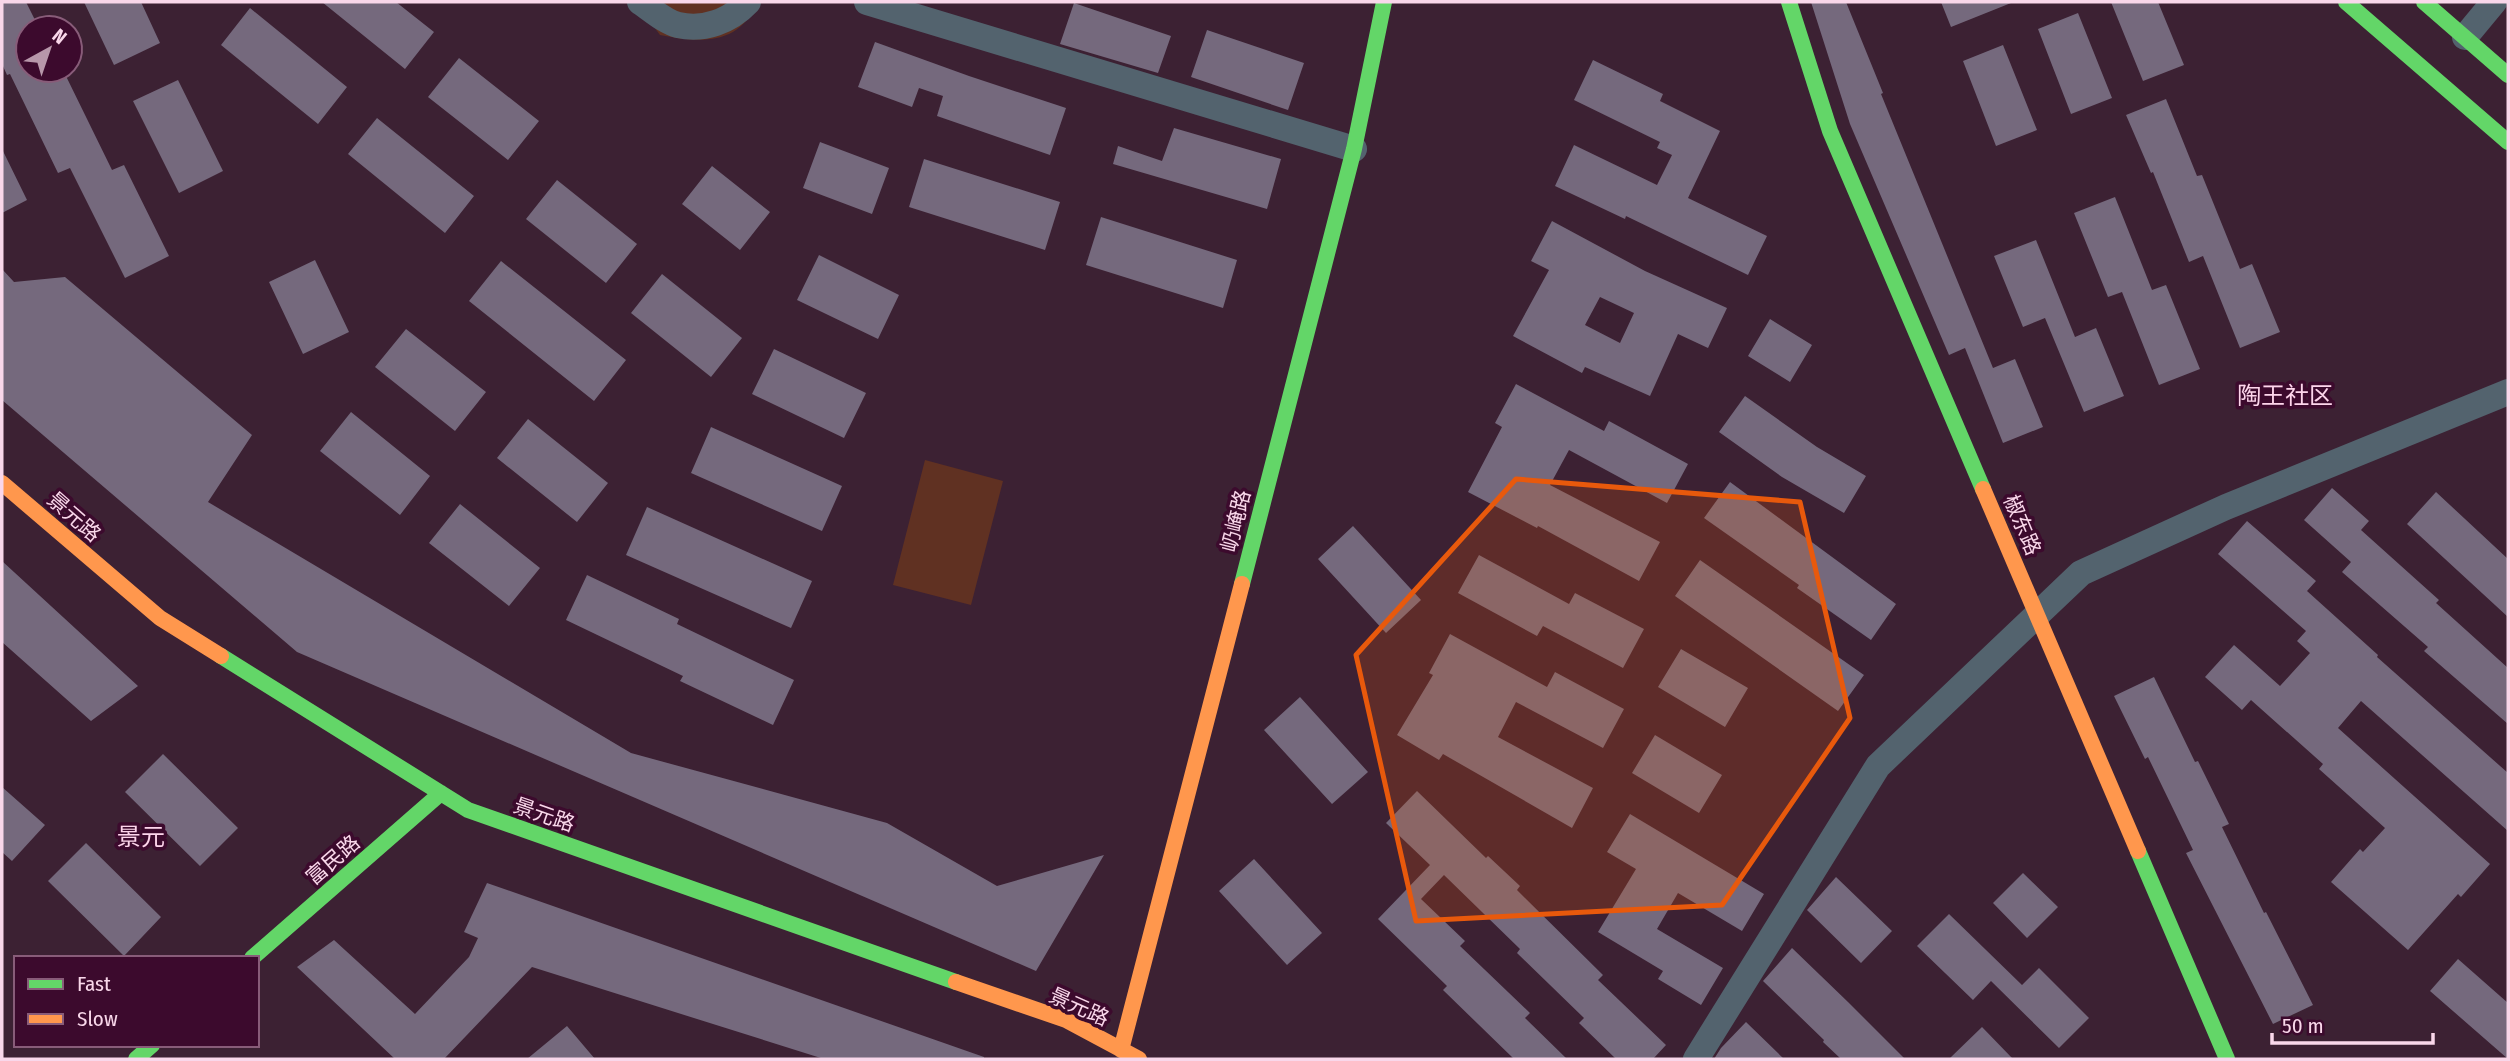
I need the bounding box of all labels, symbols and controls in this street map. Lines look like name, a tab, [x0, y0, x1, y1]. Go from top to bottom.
north arrow	[14, 14, 84, 84]
text: N	[48, 24, 71, 49]
district label: 陶王社区	[2237, 382, 2333, 410]
street label: 景元路	[42, 487, 106, 547]
street label: 屷崦路	[1216, 487, 1256, 555]
street label: 椒东路	[1998, 491, 2046, 559]
street label: 景元路	[510, 792, 578, 838]
district label: 景元	[117, 823, 165, 851]
street label: 富民路	[301, 830, 365, 890]
legend	[14, 956, 259, 1047]
text: Fast	[77, 971, 111, 997]
street label: 景元路	[1045, 982, 1113, 1032]
scale bar	[2272, 1002, 2433, 1046]
text: Slow	[77, 1006, 118, 1032]
text: 50 m	[2282, 1013, 2324, 1039]

